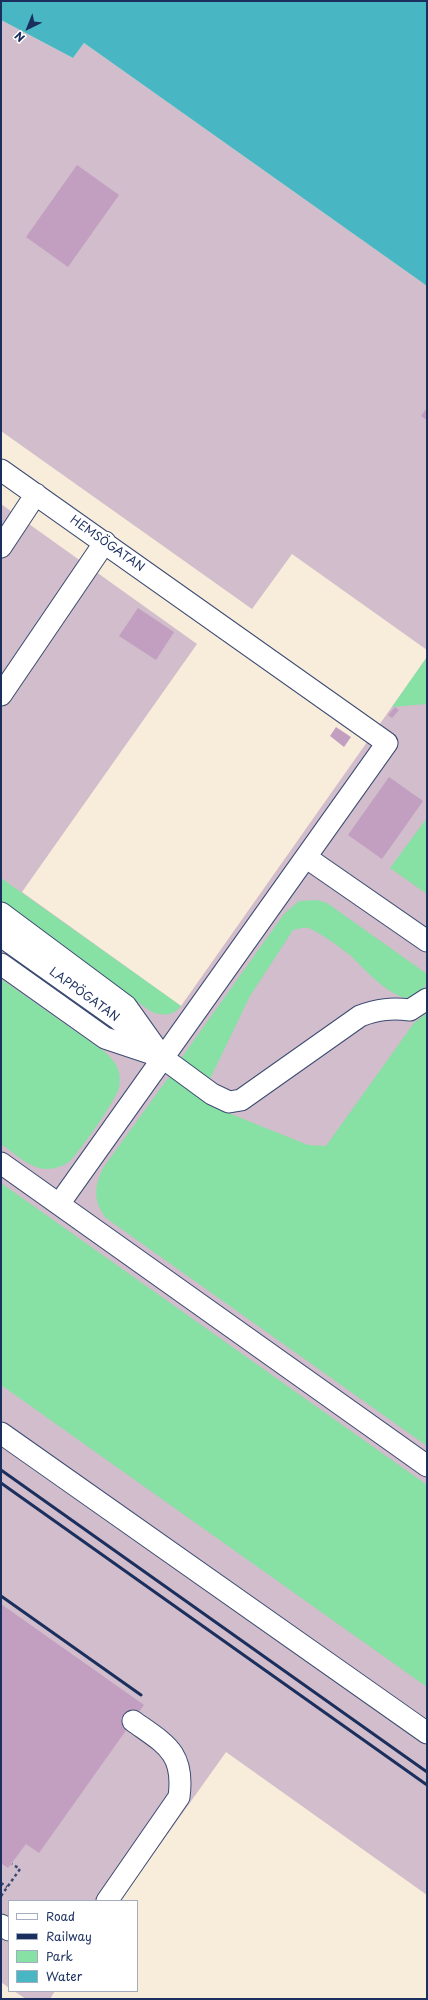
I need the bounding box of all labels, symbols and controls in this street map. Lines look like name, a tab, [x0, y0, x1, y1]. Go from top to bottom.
north arrow	[8, 8, 48, 48]
text: N	[10, 28, 28, 46]
street label: HEMSÖGATAN	[67, 513, 147, 575]
street label: LAPPÖGATAN	[46, 965, 122, 1025]
legend	[8, 1900, 138, 1992]
text: Road	[46, 1907, 75, 1925]
text: Railway	[46, 1927, 92, 1945]
text: Park	[46, 1947, 73, 1965]
text: Water	[46, 1967, 82, 1985]

